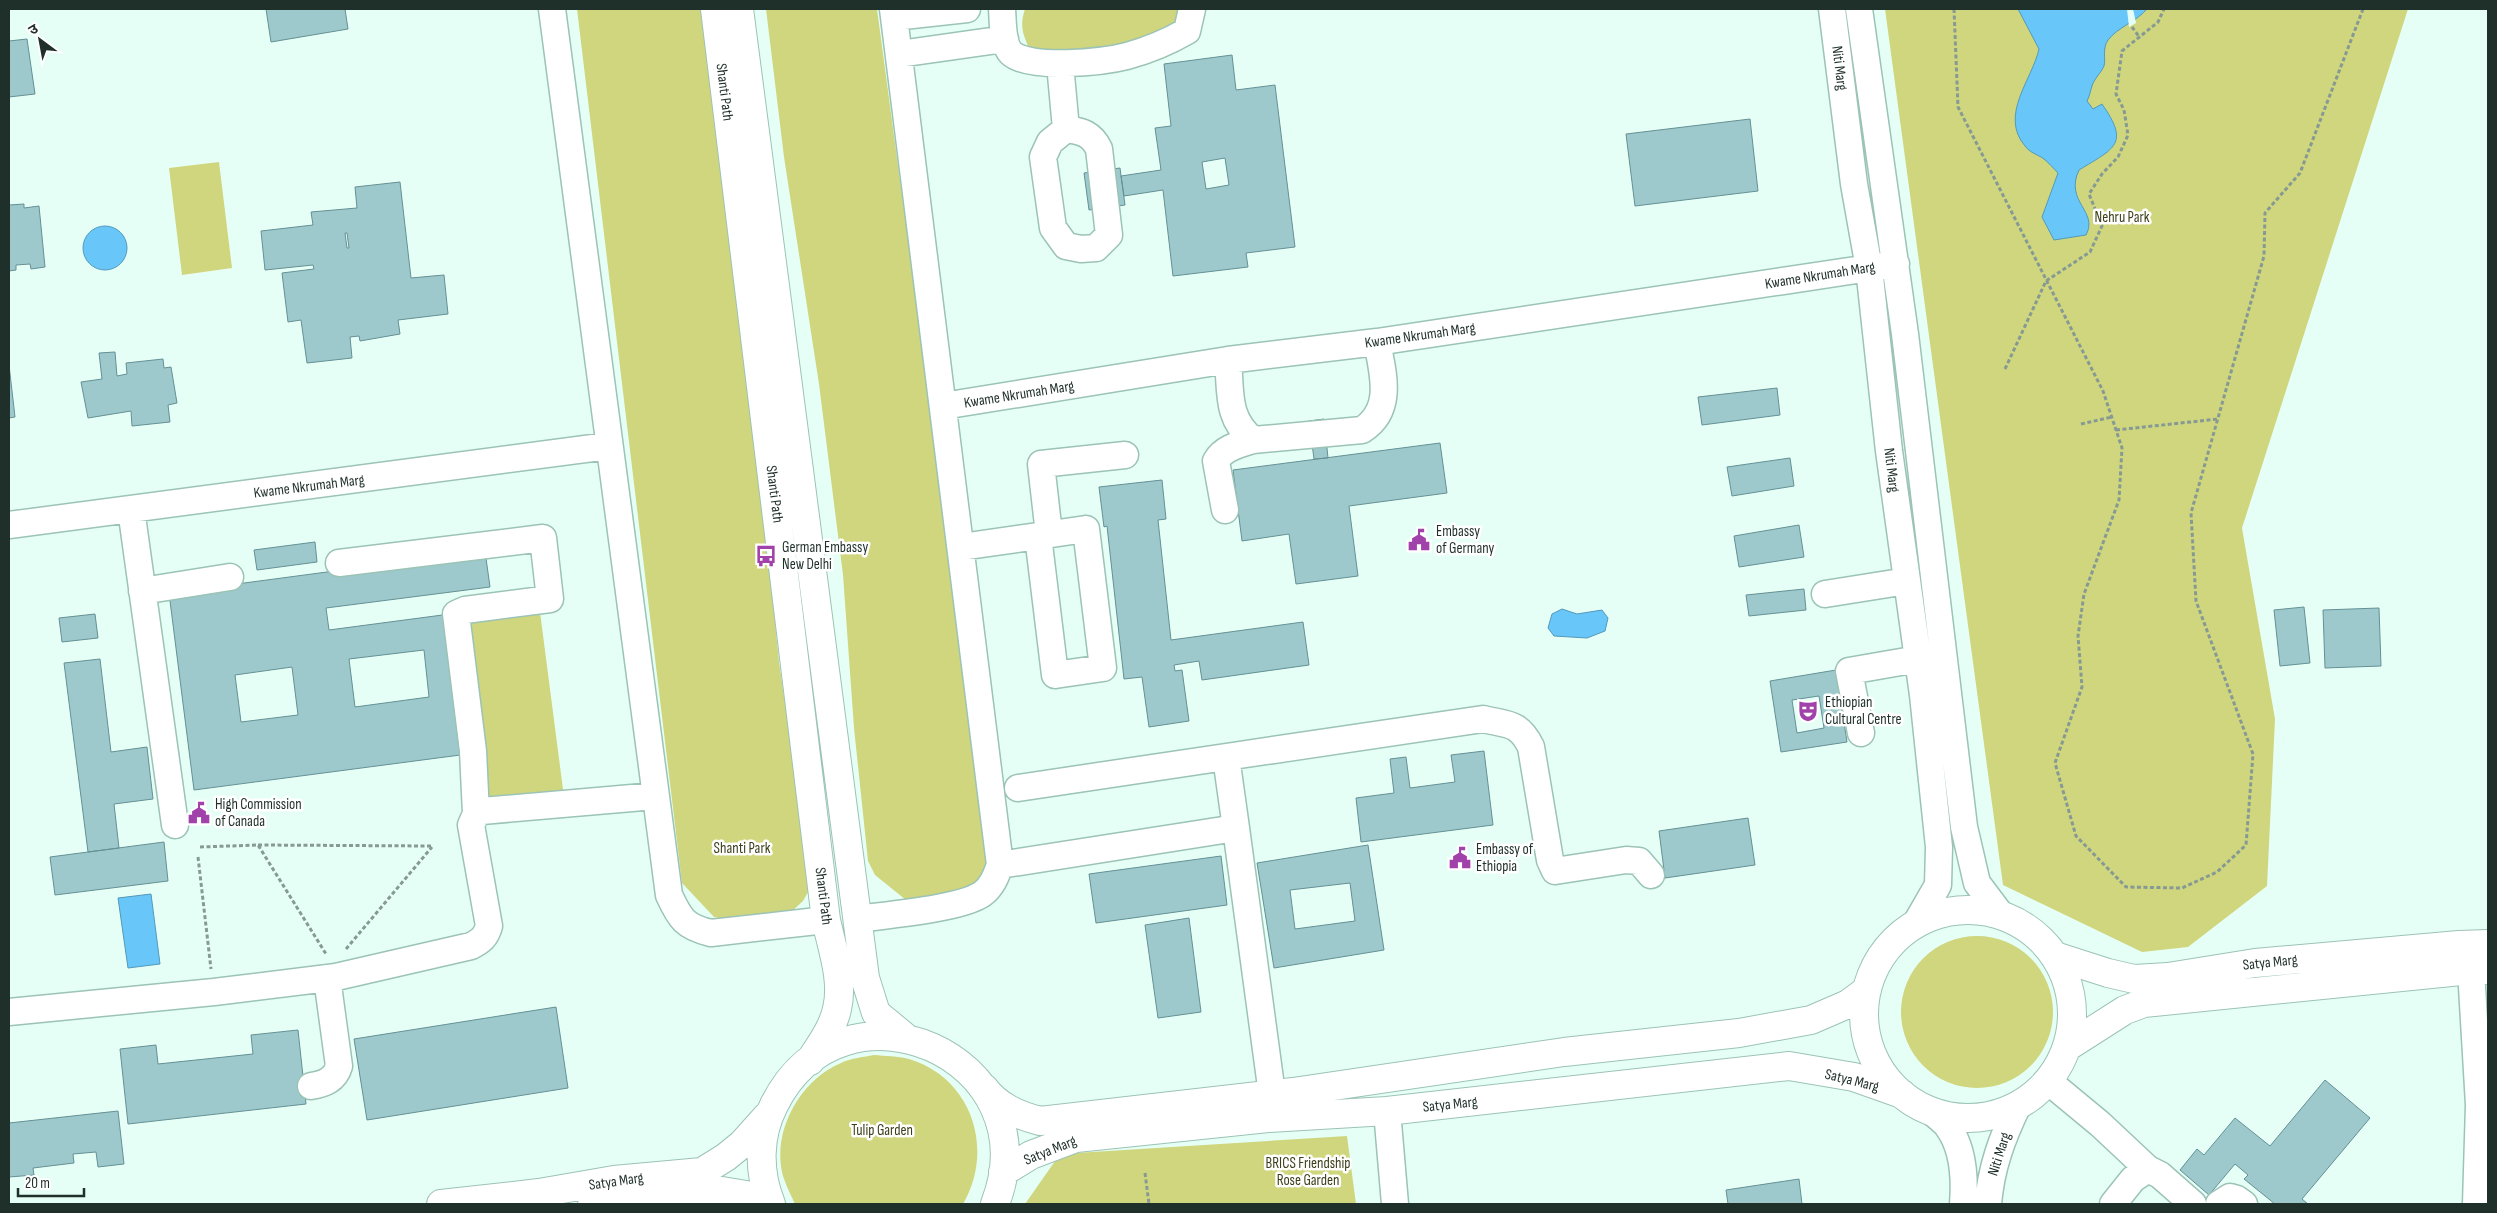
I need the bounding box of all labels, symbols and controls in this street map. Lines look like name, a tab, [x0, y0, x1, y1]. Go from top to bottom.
north arrow	[15, 15, 65, 65]
text: उ	[25, 20, 42, 39]
street label: Niti Marg	[1827, 45, 1852, 91]
street label: Shanti Path	[712, 62, 737, 122]
park label: Nehru Park	[2094, 208, 2150, 227]
street label: Kwame Nkrumah Marg	[1764, 257, 1877, 294]
street label: Kwame Nkrumah Marg	[1364, 318, 1477, 353]
street label: Kwame Nkrumah Marg	[963, 376, 1076, 413]
street label: Niti Marg	[1879, 447, 1904, 493]
street label: Shanti Path	[762, 464, 787, 524]
street label: Kwame Nkrumah Marg	[253, 470, 365, 503]
place label: Embassy of Germany	[1436, 522, 1495, 558]
public building icon: Embassy of Germany	[1406, 527, 1432, 553]
place label: German Embassy New Delhi	[782, 538, 868, 574]
bus stop icon: German Embassy New Delhi	[753, 543, 779, 569]
place label: Ethiopian Cultural Centre	[1825, 693, 1902, 729]
theatre icon: Ethiopian Cultural Centre	[1795, 698, 1821, 724]
place label: High Commission of Canada	[215, 795, 302, 831]
public building icon: High Commission of Canada	[186, 800, 212, 826]
park label: Shanti Park	[714, 839, 771, 858]
place label: Embassy of Ethiopia	[1476, 840, 1534, 876]
public building icon: Embassy of Ethiopia	[1447, 845, 1473, 871]
street label: Shanti Path	[811, 866, 836, 926]
street label: Satya Marg	[2242, 950, 2298, 975]
street label: Satya Marg	[1823, 1065, 1881, 1096]
street label: Satya Marg	[1422, 1092, 1478, 1117]
park label: Tulip Garden	[851, 1121, 913, 1140]
street label: Niti Marg	[1984, 1130, 2015, 1178]
street label: Satya Marg	[1021, 1131, 1079, 1170]
park label: BRICS Friendship Rose Garden	[1266, 1154, 1351, 1190]
scale bar	[18, 1166, 84, 1198]
street label: Satya Marg	[587, 1168, 645, 1195]
text: 20 m	[25, 1174, 50, 1193]

